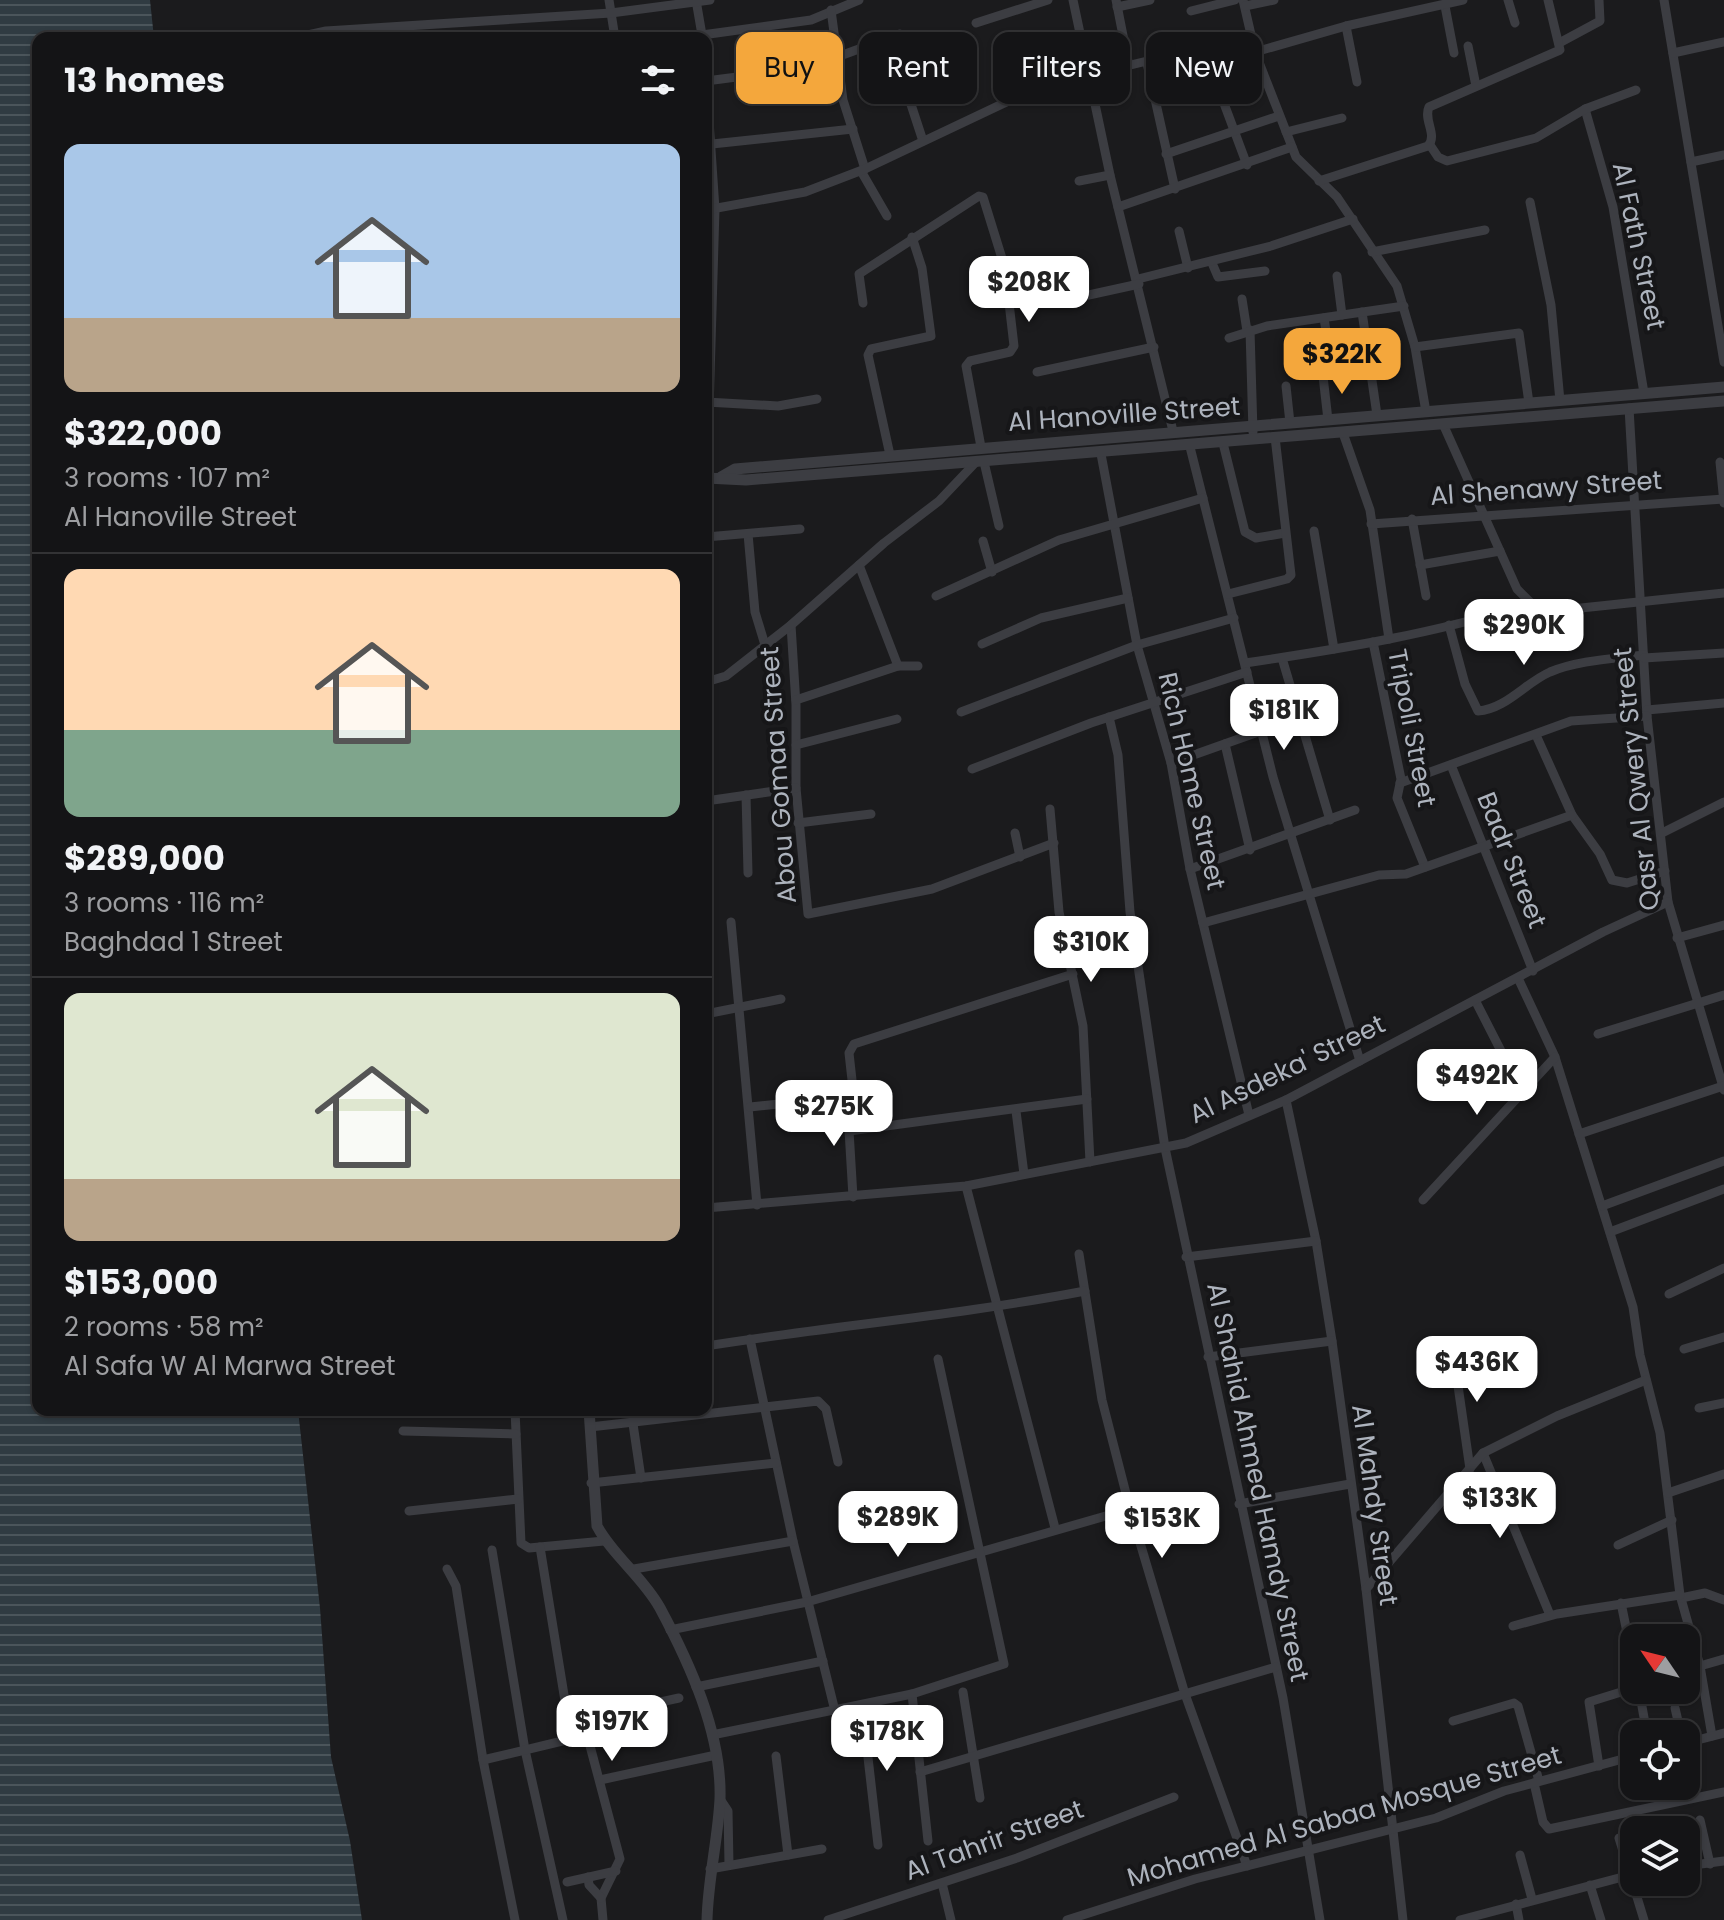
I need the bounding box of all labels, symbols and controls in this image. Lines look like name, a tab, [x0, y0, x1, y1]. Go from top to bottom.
chip: Buy	[736, 32, 843, 104]
chip: Rent	[859, 32, 977, 104]
chip: Filters	[993, 32, 1130, 104]
chip: New	[1146, 32, 1262, 104]
text: 13 homes	[64, 56, 225, 104]
icon: filters	[636, 58, 680, 102]
street label: Al Fath Street	[1604, 159, 1674, 333]
icon: home	[300, 196, 444, 340]
pin: $208K	[973, 256, 1085, 324]
text: $208K	[987, 264, 1071, 300]
pin: $322K	[1286, 328, 1398, 396]
text: $322K	[1302, 336, 1382, 372]
street label: Al Hanoville Street	[1007, 388, 1241, 440]
text: $322,000	[64, 409, 222, 457]
text: 3 rooms · 107 m²	[64, 460, 270, 496]
street label: Al Shenawy Street	[1429, 462, 1663, 514]
text: Al Hanoville Street	[64, 499, 297, 535]
pin: $290K	[1468, 599, 1580, 667]
text: $290K	[1482, 607, 1566, 643]
icon: home	[300, 621, 444, 765]
street label: Abou Gomaa Street	[751, 645, 805, 905]
street label: Tripoli Street	[1379, 646, 1445, 810]
street label: Qasr Al Qwery Street	[1604, 646, 1668, 912]
street label: Rich Home Street	[1149, 669, 1235, 893]
pin: $181K	[1228, 684, 1340, 752]
text: $181K	[1248, 692, 1320, 728]
street label: Badr Street	[1468, 787, 1556, 933]
text: $289,000	[64, 834, 225, 882]
text: 3 rooms · 116 m²	[64, 885, 264, 921]
pin: $310K	[1035, 916, 1147, 984]
text: Baghdad 1 Street	[64, 924, 283, 960]
text: $310K	[1052, 924, 1130, 960]
street label: Al Asdeka' Street	[1183, 1006, 1391, 1132]
icon: home	[300, 1045, 444, 1189]
pin: $492K	[1421, 1049, 1533, 1117]
text: $492K	[1435, 1057, 1519, 1093]
pin: $275K	[778, 1080, 890, 1148]
text: $275K	[794, 1088, 874, 1124]
text: $153,000	[64, 1258, 218, 1306]
street label: Al Shahid Ahmed Hamdy Street	[1198, 1279, 1318, 1685]
text: 2 rooms · 58 m²	[64, 1309, 264, 1345]
pin: $436K	[1421, 1336, 1533, 1404]
text: $436K	[1434, 1344, 1520, 1380]
text: Al Safa W Al Marwa Street	[64, 1348, 396, 1384]
street label: Al Mahdy Street	[1343, 1402, 1407, 1608]
pin: $133K	[1444, 1472, 1556, 1540]
text: $133K	[1462, 1480, 1538, 1516]
pin: $289K	[842, 1491, 954, 1559]
pin: $153K	[1106, 1492, 1218, 1560]
text: $289K	[857, 1499, 939, 1535]
text: $153K	[1123, 1500, 1201, 1536]
north arrow	[1620, 1624, 1700, 1704]
map controls	[1620, 1624, 1700, 1896]
pin: $197K	[556, 1695, 668, 1763]
text: $197K	[575, 1703, 649, 1739]
pin: $178K	[831, 1705, 943, 1773]
text: $178K	[849, 1713, 925, 1749]
button: locate	[1620, 1720, 1700, 1800]
street label: Mohamed Al Sabaa Mosque Street	[1123, 1737, 1565, 1895]
street label: Al Tahrir Street	[900, 1791, 1088, 1889]
button: layers	[1620, 1816, 1700, 1896]

